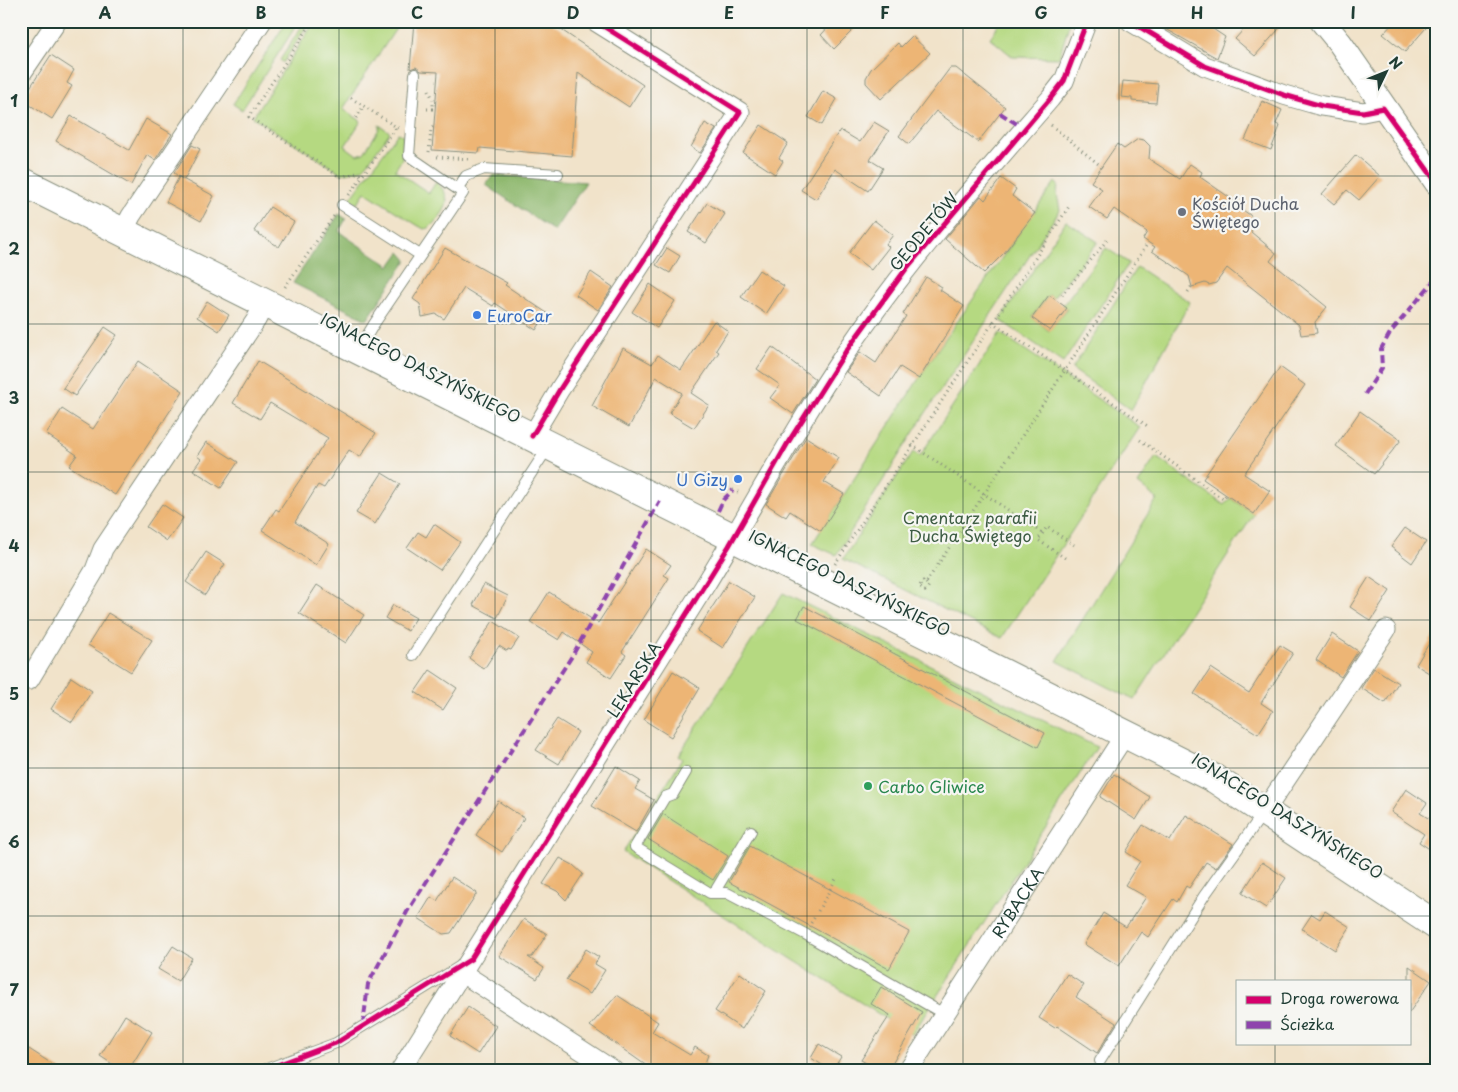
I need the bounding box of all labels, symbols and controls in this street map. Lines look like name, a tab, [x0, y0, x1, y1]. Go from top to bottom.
text: A	[99, 0, 112, 24]
text: B	[256, 0, 267, 24]
text: C	[411, 0, 423, 24]
text: D	[567, 0, 579, 24]
text: E	[724, 0, 734, 24]
text: F	[880, 0, 890, 24]
text: G	[1034, 0, 1048, 24]
text: H	[1191, 0, 1203, 24]
text: I	[1350, 0, 1356, 24]
north arrow	[1360, 48, 1410, 98]
text: N	[1384, 52, 1407, 74]
text: 1	[10, 88, 18, 112]
street label: GEODETÓW	[883, 186, 963, 276]
place label: Kościół Ducha Świętego	[1192, 191, 1299, 233]
marker: Kościół Ducha Świętego	[1176, 206, 1188, 218]
text: 2	[8, 236, 20, 260]
place label: EuroCar	[487, 303, 552, 327]
street label: IGNACEGO DASZYŃSKIEGO	[317, 306, 525, 428]
marker: EuroCar	[471, 309, 483, 321]
text: 3	[9, 385, 19, 409]
place label: U Gizy	[676, 467, 728, 491]
marker: U Gizy	[732, 473, 744, 485]
park label: Cmentarz parafii Ducha Świętego	[903, 505, 1037, 547]
street label: IGNACEGO DASZYŃSKIEGO	[745, 523, 955, 641]
text: 4	[9, 533, 20, 557]
street label: LEKARSKA	[600, 636, 666, 722]
text: 5	[9, 681, 19, 705]
street label: IGNACEGO DASZYŃSKIEGO	[1188, 746, 1388, 884]
place label: Carbo Gliwice	[878, 774, 985, 798]
marker: Carbo Gliwice	[862, 780, 874, 792]
text: 6	[8, 829, 20, 853]
street label: RYBACKA	[985, 862, 1049, 942]
text: 7	[9, 977, 19, 1001]
legend	[1236, 980, 1410, 1044]
text: Droga rowerowa	[1280, 986, 1399, 1009]
text: Ścieżka	[1280, 1012, 1335, 1035]

